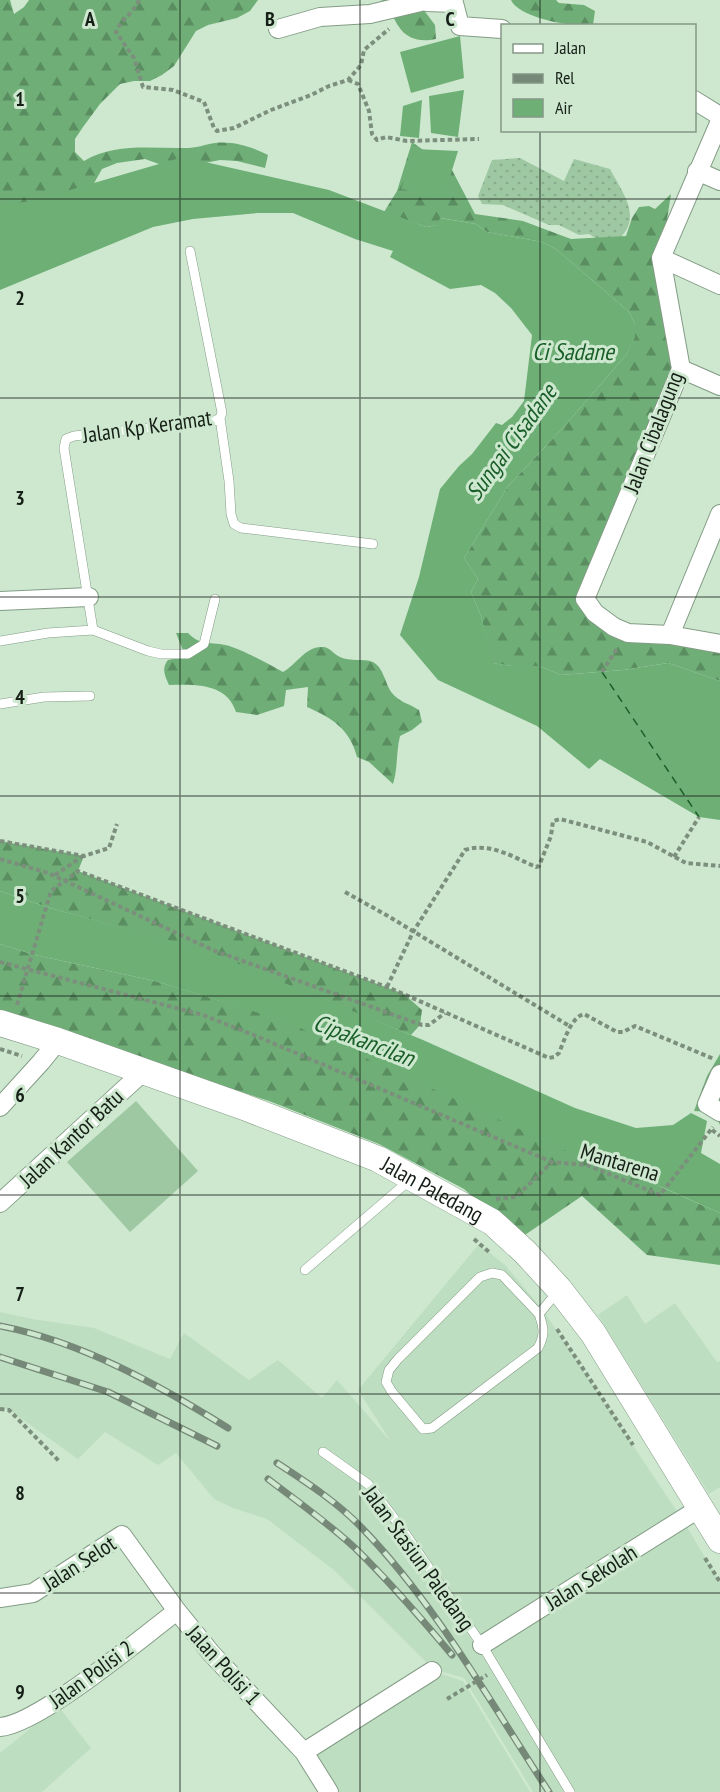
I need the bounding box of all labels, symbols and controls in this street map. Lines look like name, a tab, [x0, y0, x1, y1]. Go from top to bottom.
text: A	[84, 6, 96, 32]
text: B	[265, 6, 275, 32]
text: C	[445, 6, 455, 32]
legend	[501, 24, 696, 132]
text: Jalan	[554, 36, 586, 59]
text: Rel	[555, 66, 575, 89]
text: 1	[15, 86, 25, 112]
text: Air	[555, 96, 572, 119]
text: 2	[15, 285, 25, 311]
water label: Ci Sadane	[532, 336, 616, 367]
street label: Jalan Cibalagung	[617, 367, 689, 498]
water label: Sungai Cisadane	[459, 376, 565, 506]
street label: Jalan Kp Keramat	[80, 403, 213, 449]
text: 3	[15, 485, 25, 511]
text: 4	[15, 684, 25, 710]
text: 5	[15, 883, 25, 909]
water label: Cipakancilan	[309, 1007, 420, 1074]
text: 6	[15, 1082, 25, 1108]
street label: Jalan Kantor Batu	[12, 1083, 129, 1194]
street label: Mantarena	[577, 1137, 663, 1187]
street label: Jalan Paledang	[376, 1149, 488, 1228]
text: 7	[15, 1281, 25, 1307]
street label: Jalan Stasiun Paledang	[356, 1479, 481, 1636]
text: 8	[15, 1480, 25, 1506]
street label: Jalan Selot	[36, 1529, 121, 1597]
street label: Jalan Sekolah	[539, 1538, 642, 1617]
street label: Jalan Polisi 1	[180, 1619, 267, 1711]
street label: Jalan Polisi 2	[42, 1634, 139, 1715]
text: 9	[15, 1679, 25, 1705]

